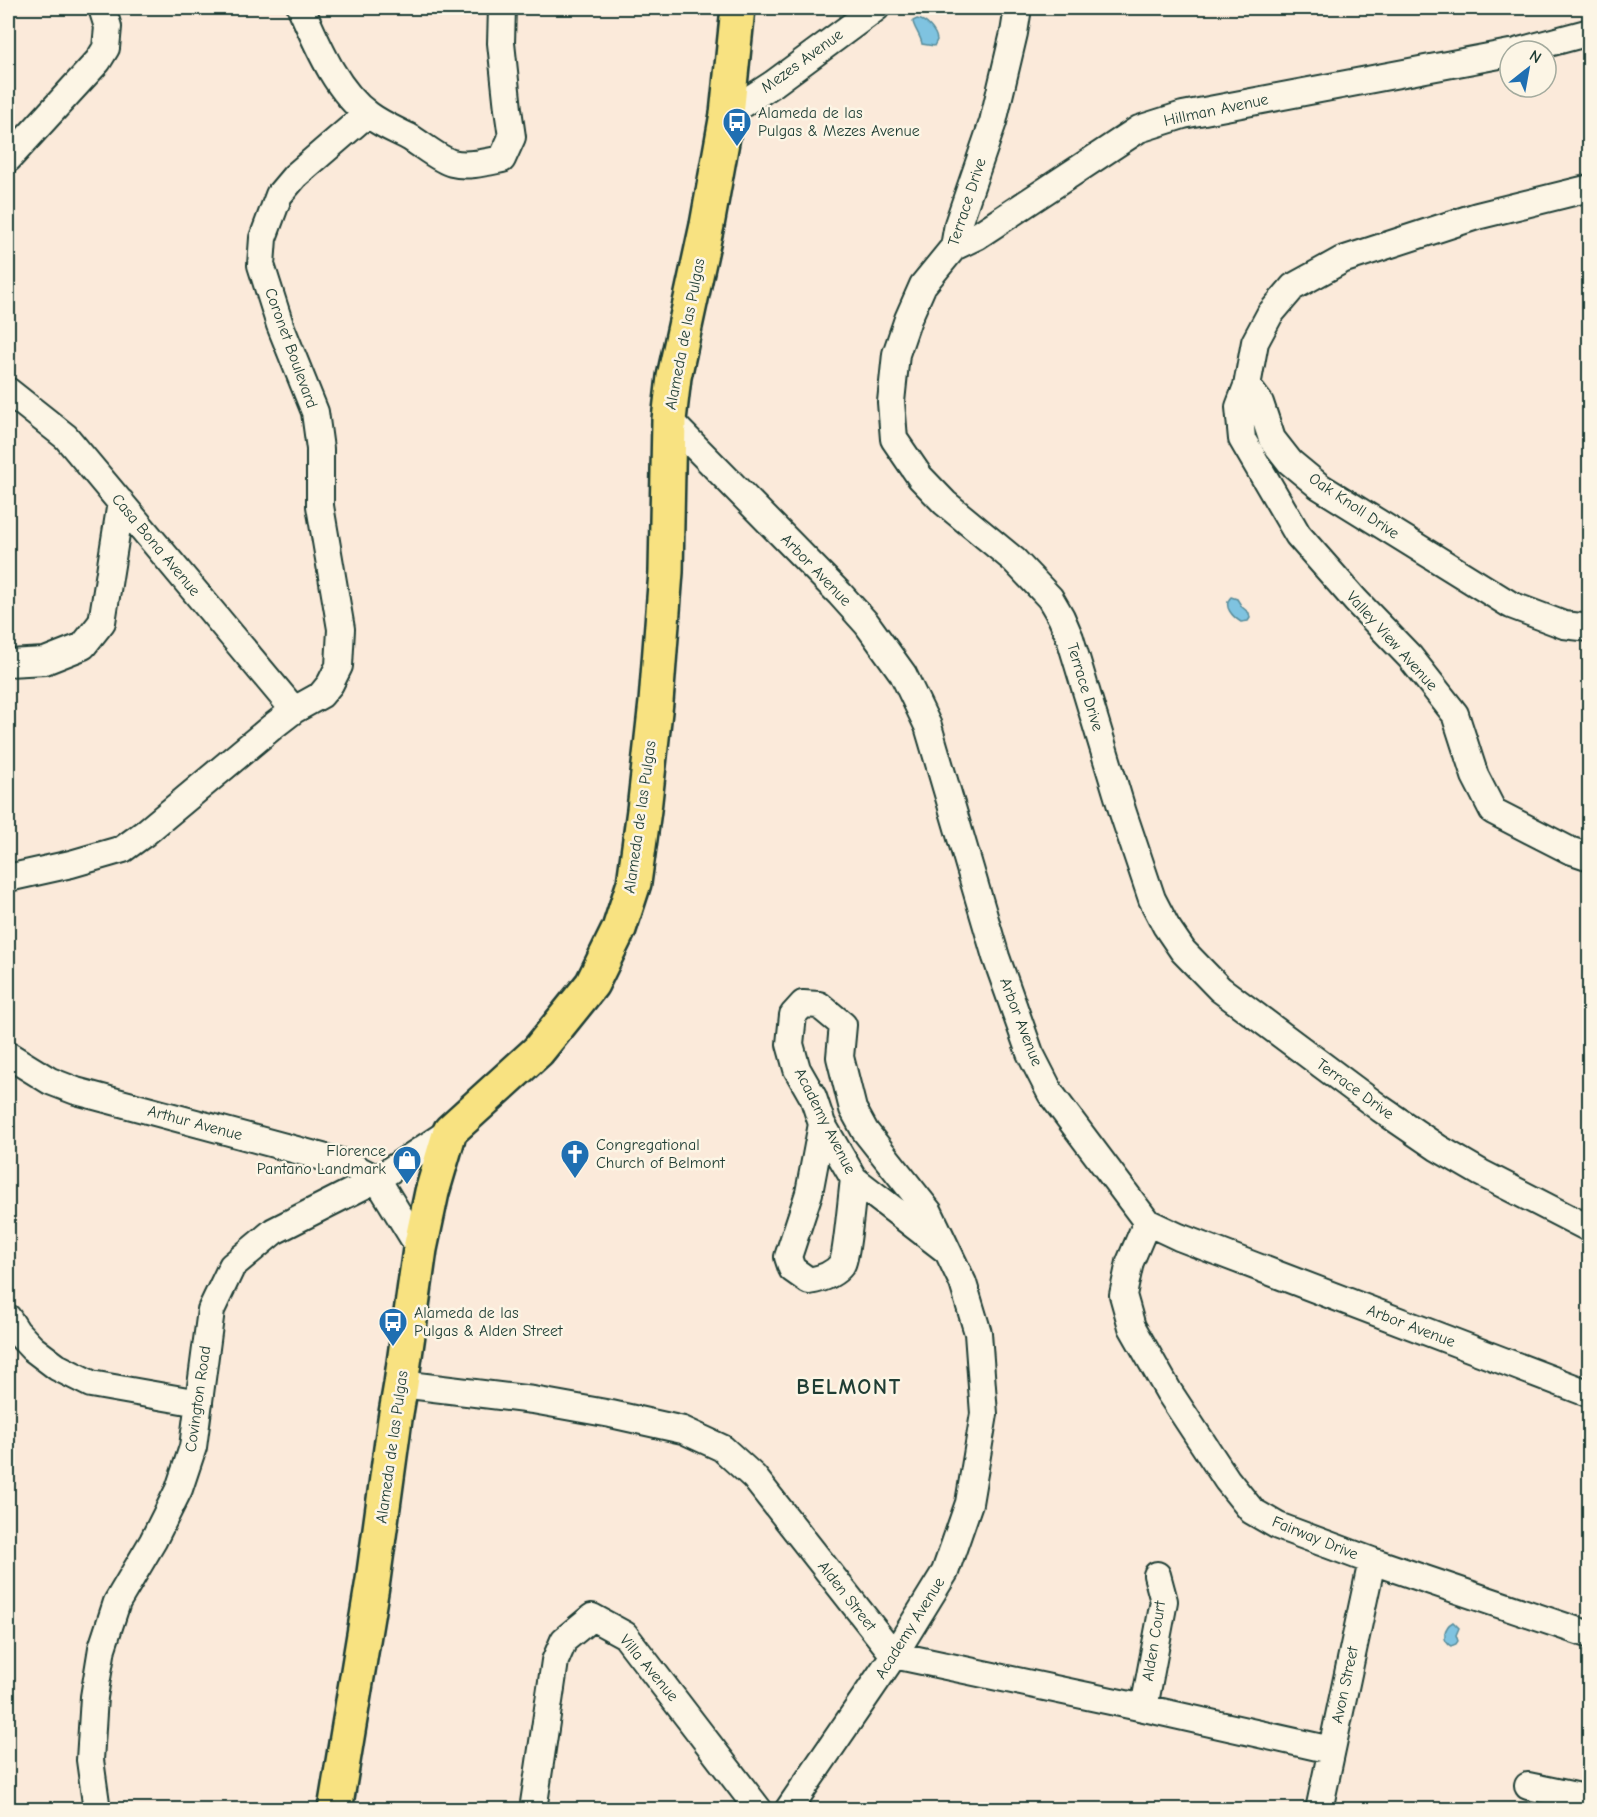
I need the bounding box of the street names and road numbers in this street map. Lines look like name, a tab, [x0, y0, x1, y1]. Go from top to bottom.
street label: Mezes Avenue	[758, 25, 846, 97]
street label: Hillman Avenue	[1162, 90, 1270, 130]
street label: Terrace Drive	[944, 156, 990, 248]
street label: Alameda de las Pulgas	[661, 256, 709, 411]
street label: Coronet Boulevard	[261, 285, 321, 411]
street label: Oak Knoll Drive	[1306, 469, 1402, 543]
street label: Casa Bona Avenue	[108, 490, 204, 600]
street label: Arbor Avenue	[777, 530, 855, 610]
street label: Valley View Avenue	[1343, 588, 1441, 694]
street label: Terrace Drive	[1063, 641, 1107, 733]
street label: Alameda de las Pulgas	[620, 739, 660, 895]
street label: Arbor Avenue	[996, 975, 1046, 1069]
street label: Terrace Drive	[1313, 1055, 1397, 1123]
street label: Academy Avenue	[791, 1065, 859, 1177]
street label: Arthur Avenue	[146, 1102, 244, 1144]
street label: Arbor Avenue	[1364, 1301, 1458, 1351]
street label: Covington Road	[182, 1345, 214, 1453]
street label: Alameda de las Pulgas	[372, 1369, 412, 1525]
street label: Fairway Drive	[1269, 1513, 1361, 1563]
street label: Alden Street	[814, 1558, 880, 1635]
street label: Academy Avenue	[872, 1574, 948, 1682]
street label: Alden Court	[1139, 1599, 1169, 1682]
street label: Villa Avenue	[616, 1631, 682, 1705]
street label: Avon Street	[1328, 1644, 1362, 1725]

